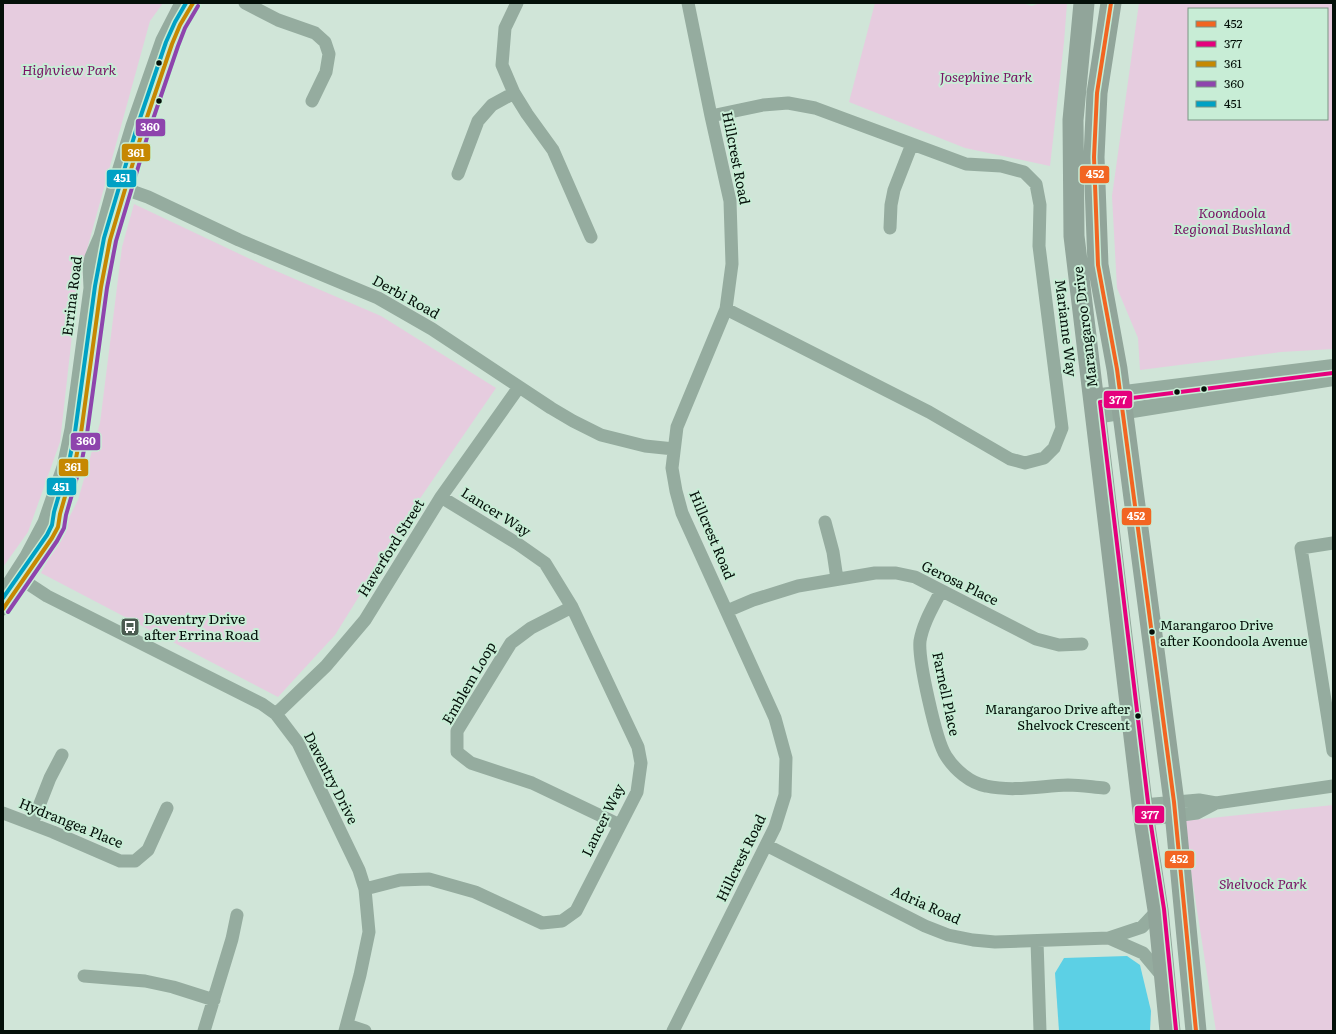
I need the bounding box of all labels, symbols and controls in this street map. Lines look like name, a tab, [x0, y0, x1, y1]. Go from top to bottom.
legend	[1188, 8, 1328, 120]
text: 452	[1224, 14, 1243, 32]
text: 377	[1224, 34, 1242, 52]
text: 361	[1224, 54, 1242, 72]
unlabelled marker	[154, 58, 164, 68]
park label: Highview Park	[22, 59, 117, 79]
park label: Josephine Park	[940, 66, 1032, 86]
text: 360	[1224, 74, 1244, 92]
text: 451	[1224, 94, 1242, 112]
unlabelled marker	[154, 96, 164, 106]
street label: Hillcrest Road	[718, 109, 756, 207]
line badge: 360	[135, 118, 166, 137]
text: 360	[140, 118, 160, 134]
line badge: 361	[121, 143, 151, 162]
text: 361	[127, 144, 145, 160]
line badge: 452	[1079, 165, 1110, 184]
text: 452	[1086, 165, 1104, 181]
line badge: 451	[106, 169, 137, 188]
text: 451	[113, 169, 131, 185]
park label: Koondoola Regional Bushland	[1173, 202, 1291, 238]
street label: Errina Road	[56, 254, 86, 337]
street label: Marangaroo Drive	[1067, 265, 1101, 389]
street label: Derbi Road	[369, 269, 444, 323]
street label: Marianne Way	[1051, 278, 1083, 379]
unlabelled marker	[1199, 384, 1209, 394]
unlabelled marker	[1172, 387, 1182, 397]
line badge: 377	[1103, 390, 1133, 409]
text: 377	[1109, 391, 1127, 407]
line badge: 360	[70, 432, 101, 451]
text: 360	[76, 432, 96, 448]
line badge: 361	[58, 458, 89, 477]
text: 361	[64, 458, 82, 474]
line badge: 451	[46, 477, 77, 496]
text: 451	[52, 478, 70, 494]
street label: Lancer Way	[458, 482, 536, 541]
street label: Hillcrest Road	[685, 487, 741, 583]
street label: Haverford Street	[352, 495, 428, 600]
line badge: 452	[1121, 507, 1152, 526]
text: 452	[1127, 507, 1145, 523]
street label: Gerosa Place	[919, 555, 1002, 609]
place label: Daventry Drive after Errina Road	[144, 608, 259, 644]
place label: Marangaroo Drive after Koondoola Avenue	[1160, 615, 1308, 650]
bus stop icon: Daventry Drive after Errina Road	[119, 616, 141, 638]
marker: Marangaroo Drive after Koondoola Avenue	[1147, 627, 1157, 637]
street label: Emblem Loop	[436, 638, 500, 727]
street label: Farnell Place	[928, 650, 966, 738]
place label: Marangaroo Drive after Shelvock Crescent	[985, 699, 1131, 734]
marker: Marangaroo Drive after Shelvock Crescent	[1133, 711, 1143, 721]
street label: Daventry Drive	[300, 728, 364, 827]
street label: Lancer Way	[576, 779, 629, 859]
street label: Hydrangea Place	[16, 792, 126, 852]
line badge: 377	[1134, 805, 1165, 824]
text: 377	[1141, 806, 1159, 822]
street label: Hillcrest Road	[710, 810, 770, 905]
line badge: 452	[1164, 850, 1195, 869]
text: 452	[1170, 850, 1188, 866]
park label: Shelvock Park	[1219, 873, 1307, 893]
street label: Adria Road	[888, 880, 965, 929]

